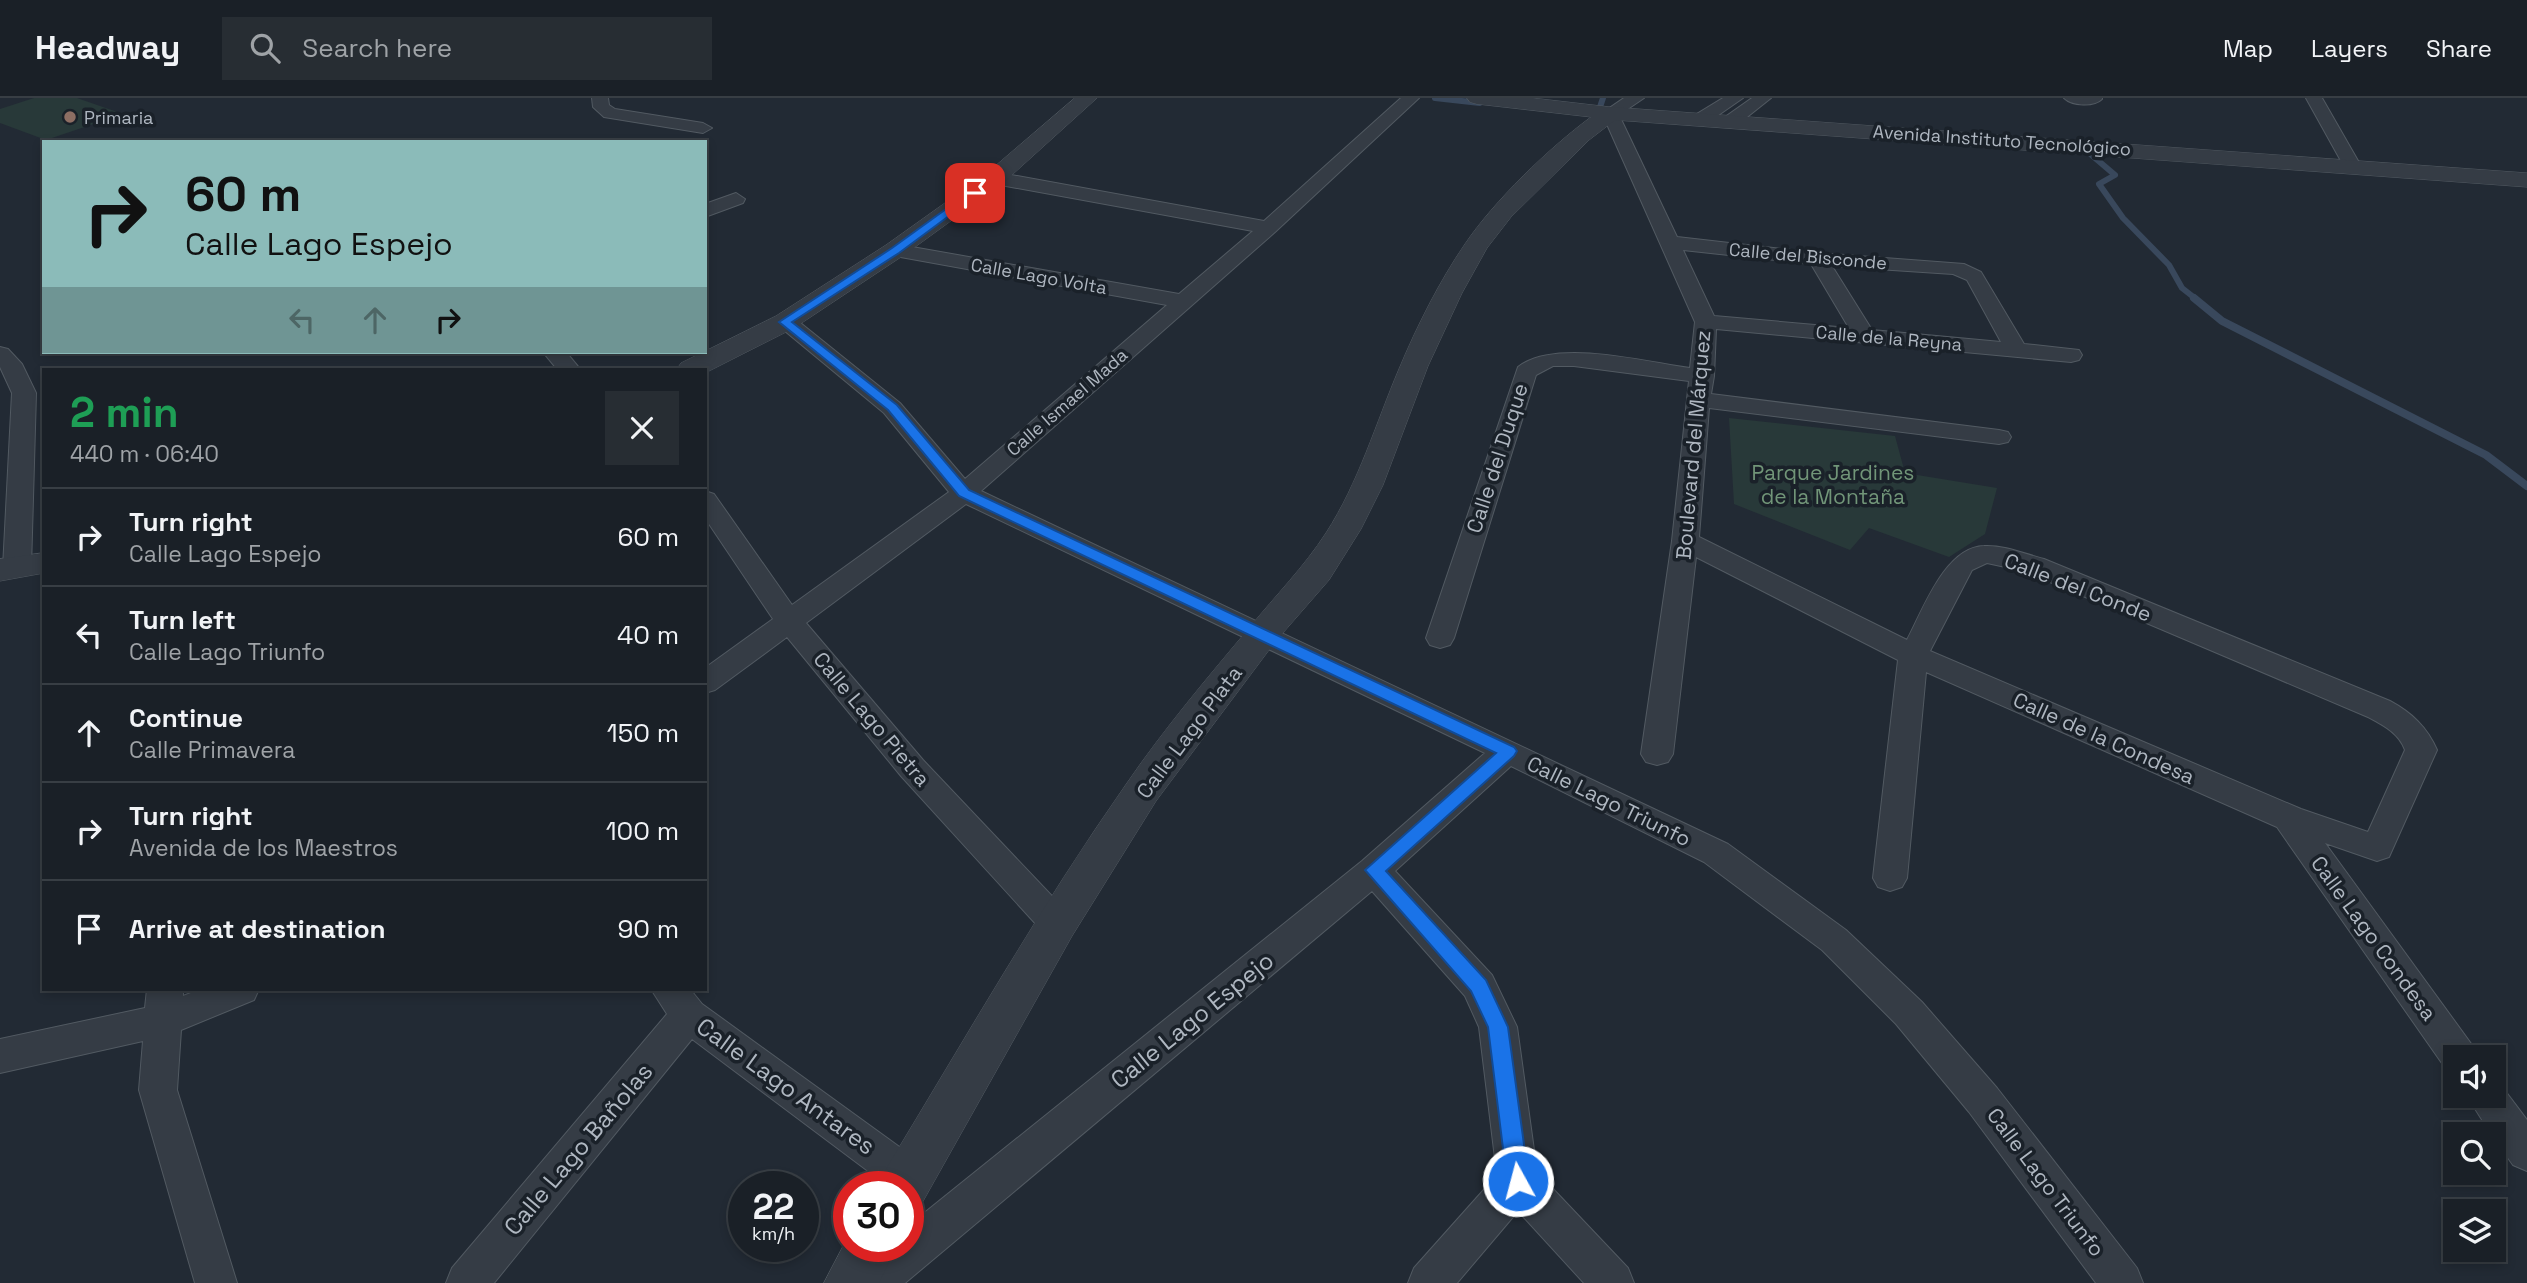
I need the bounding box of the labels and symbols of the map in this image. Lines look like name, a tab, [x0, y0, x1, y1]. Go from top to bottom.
place label: Primaria	[84, 106, 153, 129]
marker: Primaria	[62, 109, 78, 125]
street label: Avenida Instituto Tecnológico	[1872, 120, 2132, 160]
pin	[945, 163, 1005, 223]
street label: Calle del Bisconde	[1728, 238, 1888, 274]
street label: Calle Lago Volta	[969, 253, 1109, 299]
street label: Calle de la Reyna	[1815, 320, 1963, 356]
street label: Boulevard del Márquez	[1670, 329, 1716, 561]
street label: Calle Ismael Mada	[1002, 343, 1132, 461]
street label: Calle del Duque	[1460, 380, 1534, 536]
park label: Parque Jardines de la Montaña	[1752, 459, 1914, 510]
street label: Calle del Conde	[2001, 547, 2155, 627]
street label: Calle Lago Pietra	[808, 646, 936, 792]
street label: Calle Lago Plata	[1130, 660, 1248, 804]
street label: Calle de la Condesa	[2009, 686, 2199, 790]
street label: Calle Lago Triunfo	[1523, 750, 1695, 852]
street label: Calle Lago Condesa	[2305, 850, 2443, 1026]
street label: Calle Lago Espejo	[1104, 945, 1280, 1095]
street label: Calle Lago Antares	[690, 1011, 882, 1161]
street label: Calle Lago Bañolas	[497, 1056, 659, 1242]
street label: Calle Lago Triunfo	[1981, 1102, 2111, 1262]
position arrow	[1481, 1144, 1555, 1218]
speed limit sign: 30	[833, 1171, 924, 1262]

